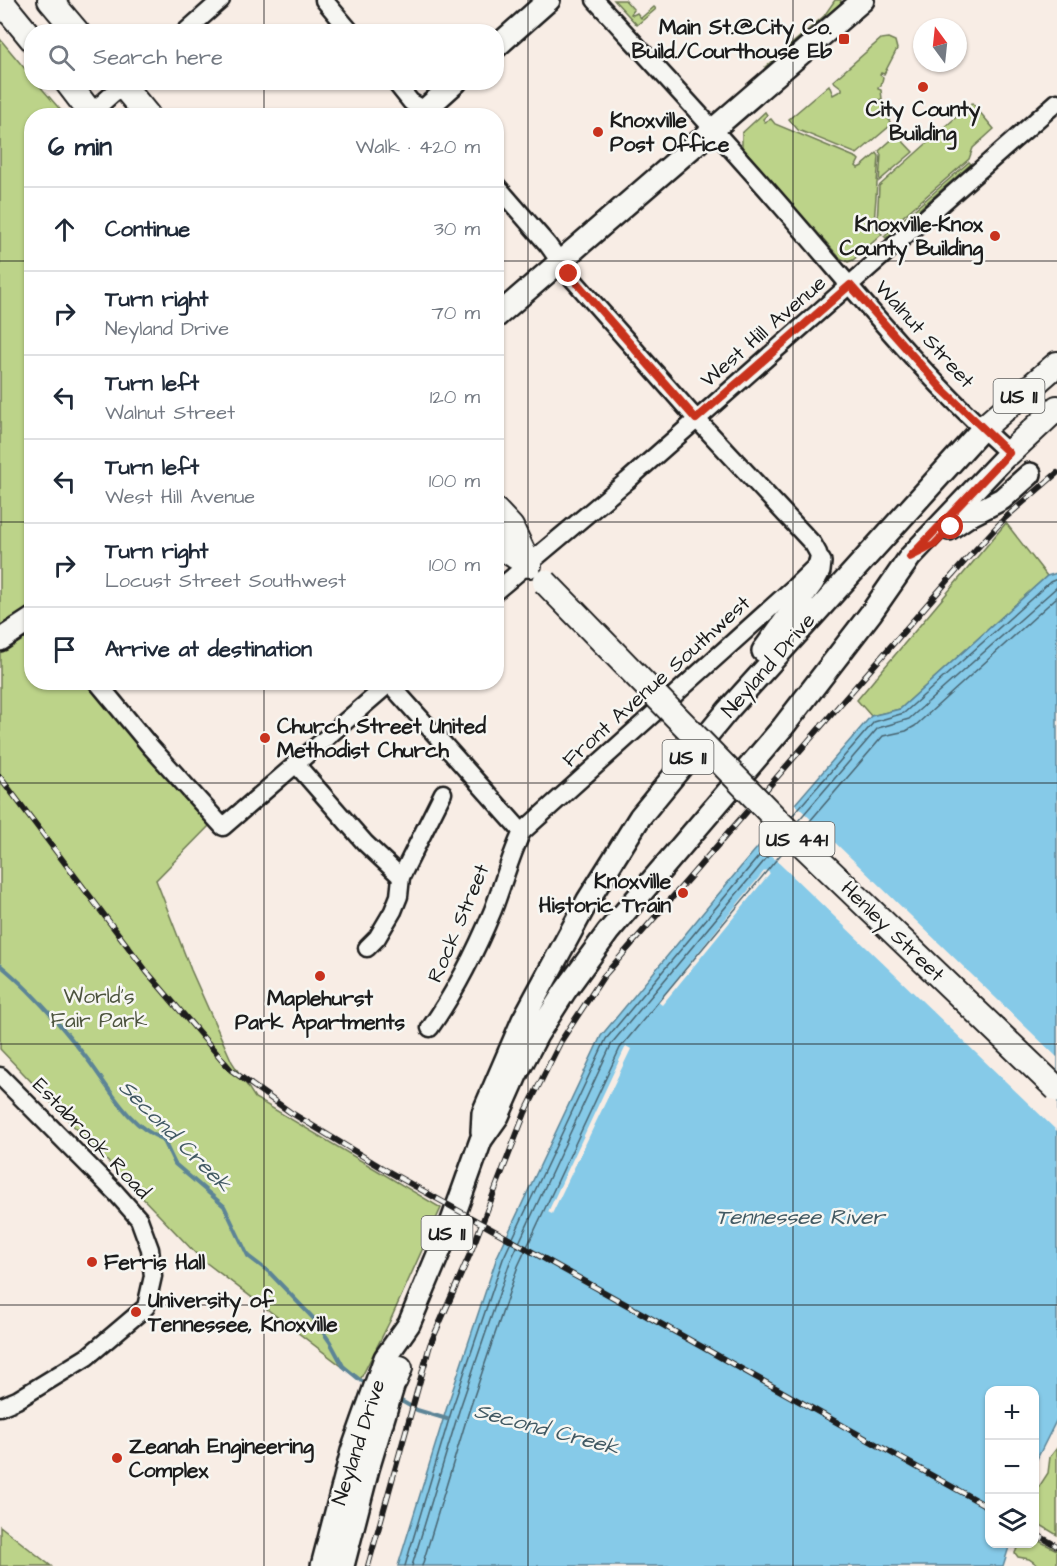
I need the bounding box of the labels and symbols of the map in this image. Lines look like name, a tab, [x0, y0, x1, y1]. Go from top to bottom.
place label: Main St.@City Co. Build./Courthouse Eb	[632, 13, 832, 66]
north arrow	[913, 18, 967, 72]
marker: Main St.@City Co. Build./Courthouse Eb	[837, 32, 851, 46]
marker: City County Building	[916, 80, 930, 94]
place label: City County Building	[866, 95, 981, 150]
place label: Knoxville Post Office	[610, 106, 730, 159]
marker: Knoxville Post Office	[591, 125, 605, 139]
place label: Knoxville-Knox County Building	[839, 210, 984, 266]
marker: Knoxville-Knox County Building	[988, 229, 1002, 243]
route end	[555, 260, 581, 286]
street label: West Hill Avenue	[694, 269, 832, 394]
street label: Walnut Street	[868, 274, 981, 395]
road number: US 11	[994, 379, 1044, 413]
route start	[937, 513, 963, 539]
street label: Front Avenue Southwest	[556, 589, 757, 774]
street label: Neyland Drive	[715, 607, 824, 725]
place label: Church Street United Methodist Church	[277, 712, 486, 765]
marker: Church Street United Methodist Church	[258, 731, 272, 745]
road number: US 11	[662, 740, 714, 774]
road number: US 441	[760, 822, 834, 856]
street label: Rock Street	[420, 859, 497, 987]
place label: Knoxville Historic Train	[539, 867, 672, 920]
street label: Henley Street	[833, 874, 951, 990]
marker: Knoxville Historic Train	[676, 886, 690, 900]
marker: Maplehurst Park Apartments	[313, 969, 327, 983]
park label: World's Fair Park	[51, 982, 148, 1035]
place label: Maplehurst Park Apartments	[235, 984, 406, 1038]
street label: Estabrook Road	[26, 1071, 157, 1206]
water label: Second Creek	[111, 1073, 239, 1200]
water label: Tennessee River	[716, 1202, 887, 1233]
road number: US 11	[422, 1216, 472, 1250]
place label: Ferris Hall	[104, 1248, 206, 1277]
marker: Ferris Hall	[85, 1255, 99, 1269]
place label: University of Tennessee, Knoxville	[147, 1286, 338, 1339]
marker: University of Tennessee, Knoxville	[129, 1305, 143, 1319]
street label: Neyland Drive	[325, 1376, 394, 1509]
water label: Second Creek	[471, 1395, 623, 1464]
place label: Zeanah Engineering Complex	[129, 1432, 314, 1486]
marker: Zeanah Engineering Complex	[110, 1451, 124, 1465]

